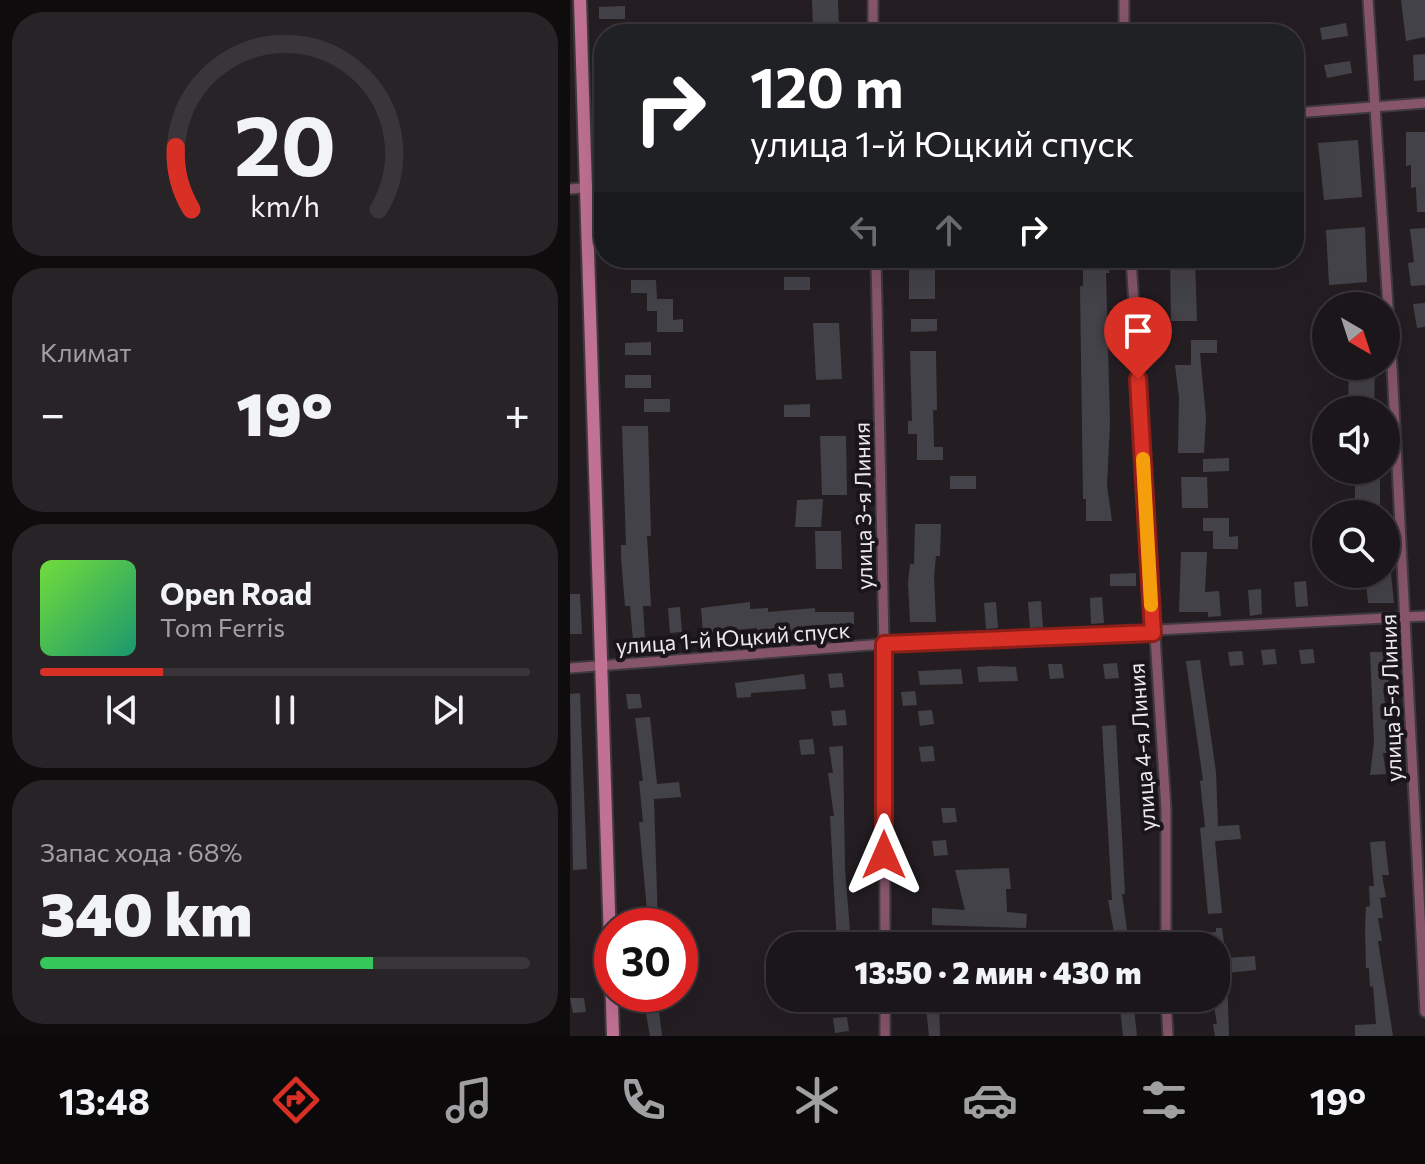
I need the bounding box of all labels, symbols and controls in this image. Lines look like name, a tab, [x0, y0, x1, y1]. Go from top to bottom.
text: 120 m	[750, 51, 904, 120]
icon: right	[618, 56, 722, 160]
text: 20	[234, 91, 336, 193]
text: улица 1-й Юцкий спуск	[750, 120, 1134, 164]
text: km/h	[250, 188, 320, 223]
icon: left	[843, 208, 887, 252]
icon: ahead	[927, 208, 971, 252]
icon: right	[1011, 208, 1055, 252]
north arrow	[1312, 292, 1400, 380]
map controls	[1312, 292, 1400, 588]
pin	[1104, 297, 1172, 379]
icon: arrive	[1116, 309, 1160, 353]
text: Климат	[40, 336, 132, 367]
text: 19°	[236, 375, 333, 448]
text: −	[40, 385, 65, 439]
text: +	[504, 385, 530, 439]
button: sound	[1312, 396, 1400, 484]
street label: улица 3-я Линия	[848, 422, 877, 590]
button: search	[1312, 500, 1400, 588]
text: Open Road	[160, 574, 312, 611]
text: Tom Ferris	[160, 611, 285, 642]
street label: улица 5-я Линия	[1374, 614, 1407, 782]
street label: улица 1-й Юцкий спуск	[615, 616, 851, 659]
street label: улица 4-я Линия	[1122, 662, 1161, 832]
icon: previous	[100, 688, 144, 732]
icon: pause	[263, 688, 307, 732]
icon: next	[426, 688, 470, 732]
position arrow	[842, 813, 926, 897]
text: Запас хода · 68%	[40, 836, 242, 867]
text: 340 km	[40, 875, 252, 948]
speed limit sign: 30	[594, 908, 698, 1012]
text: 13:50 · 2 мин · 430 m	[855, 953, 1141, 990]
icon: directions	[268, 1072, 324, 1128]
icon: music	[441, 1072, 497, 1128]
icon: phone	[615, 1072, 671, 1128]
icon: climate	[789, 1072, 845, 1128]
icon: car	[962, 1072, 1018, 1128]
icon: filters	[1136, 1072, 1192, 1128]
text: 13:48	[59, 1078, 150, 1122]
text: 19°	[1310, 1078, 1366, 1122]

